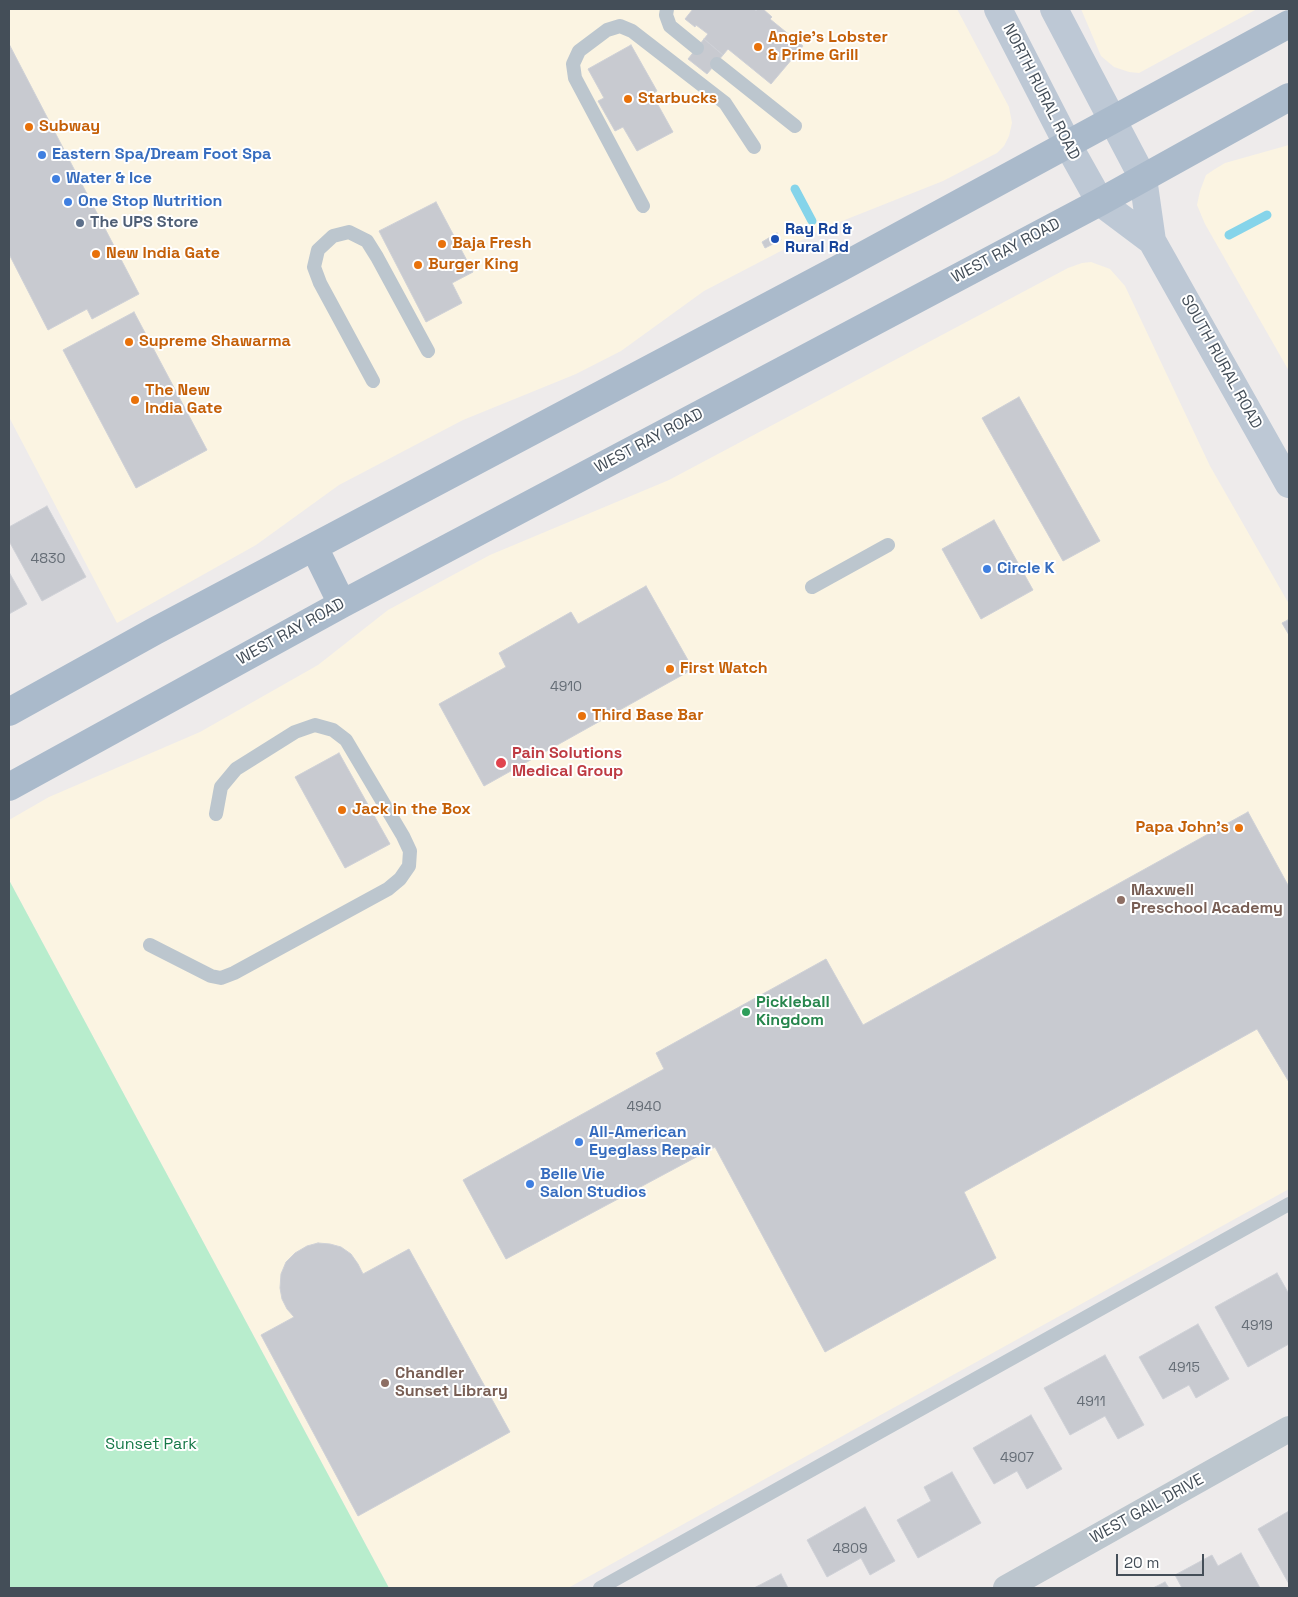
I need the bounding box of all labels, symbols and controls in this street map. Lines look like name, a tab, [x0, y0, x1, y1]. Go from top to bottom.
street label: NORTH RURAL ROAD	[998, 21, 1084, 163]
place label: Angie's Lobster & Prime Grill	[768, 28, 888, 66]
marker: Angie's Lobster & Prime Grill	[752, 41, 764, 53]
place label: Starbucks	[638, 89, 717, 109]
marker: Starbucks	[622, 93, 634, 105]
place label: Subway	[39, 117, 100, 137]
marker: Subway	[23, 121, 35, 133]
place label: Eastern Spa/Dream Foot Spa	[52, 145, 271, 165]
marker: Eastern Spa/Dream Foot Spa	[36, 149, 48, 161]
place label: Water & Ice	[66, 169, 152, 189]
marker: Water & Ice	[50, 173, 62, 185]
place label: One Stop Nutrition	[78, 192, 222, 212]
marker: One Stop Nutrition	[62, 196, 74, 208]
place label: The UPS Store	[90, 213, 199, 233]
street label: WEST RAY ROAD	[949, 214, 1063, 288]
marker: The UPS Store	[74, 217, 86, 229]
place label: Ray Rd & Rural Rd	[785, 220, 852, 258]
marker: Ray Rd & Rural Rd	[769, 233, 781, 245]
place label: Baja Fresh	[452, 234, 532, 254]
marker: Baja Fresh	[436, 238, 448, 250]
place label: New India Gate	[106, 244, 220, 264]
marker: New India Gate	[90, 248, 102, 260]
place label: Burger King	[428, 255, 519, 275]
marker: Burger King	[412, 259, 424, 271]
street label: SOUTH RURAL ROAD	[1176, 292, 1266, 432]
place label: Supreme Shawarma	[139, 332, 291, 352]
marker: Supreme Shawarma	[123, 336, 135, 348]
place label: The New India Gate	[145, 381, 222, 419]
marker: The New India Gate	[129, 394, 141, 406]
street label: WEST RAY ROAD	[592, 404, 706, 478]
house number: 4830	[31, 551, 65, 567]
place label: Circle K	[997, 559, 1055, 579]
marker: Circle K	[981, 563, 993, 575]
street label: WEST RAY ROAD	[234, 595, 348, 669]
place label: First Watch	[680, 659, 768, 679]
marker: First Watch	[664, 663, 676, 675]
house number: 4910	[550, 679, 582, 695]
place label: Third Base Bar	[592, 706, 704, 726]
marker: Third Base Bar	[576, 710, 588, 722]
place label: Pain Solutions Medical Group	[512, 744, 623, 782]
marker: Pain Solutions Medical Group	[494, 756, 508, 770]
place label: Jack in the Box	[352, 800, 471, 820]
marker: Jack in the Box	[336, 804, 348, 816]
place label: Papa John's	[1135, 818, 1229, 838]
marker: Papa John's	[1233, 822, 1245, 834]
place label: Maxwell Preschool Academy	[1131, 881, 1283, 919]
marker: Maxwell Preschool Academy	[1115, 894, 1127, 906]
place label: Pickleball Kingdom	[756, 993, 830, 1031]
marker: Pickleball Kingdom	[740, 1006, 752, 1018]
house number: 4940	[626, 1099, 662, 1115]
place label: All-American Eyeglass Repair	[589, 1123, 711, 1161]
marker: All-American Eyeglass Repair	[573, 1136, 585, 1148]
place label: Belle Vie Salon Studios	[540, 1165, 646, 1203]
marker: Belle Vie Salon Studios	[524, 1178, 536, 1190]
house number: 4919	[1241, 1318, 1273, 1334]
house number: 4915	[1168, 1360, 1200, 1376]
place label: Chandler Sunset Library	[395, 1364, 508, 1402]
marker: Chandler Sunset Library	[379, 1377, 391, 1389]
house number: 4911	[1076, 1394, 1106, 1410]
park label: Sunset Park	[105, 1435, 197, 1455]
house number: 4907	[1000, 1450, 1034, 1466]
street label: WEST GAIL DRIVE	[1087, 1470, 1207, 1548]
house number: 4809	[832, 1541, 868, 1557]
scale bar	[1118, 1544, 1206, 1576]
text: 20 m	[1124, 1553, 1159, 1572]

